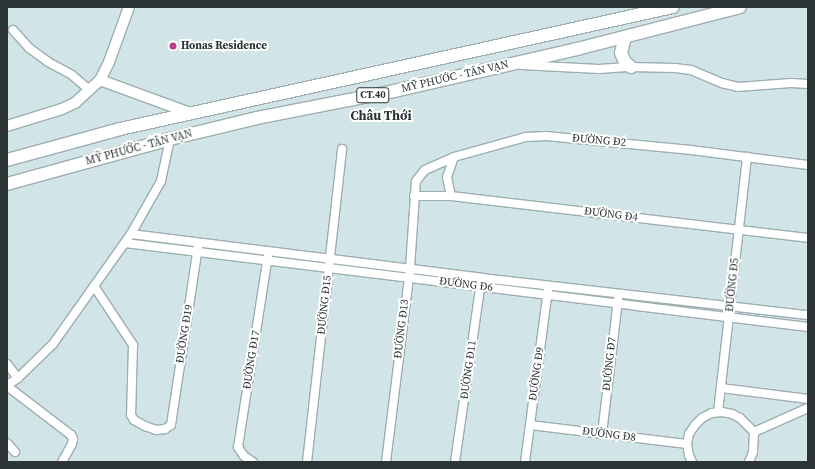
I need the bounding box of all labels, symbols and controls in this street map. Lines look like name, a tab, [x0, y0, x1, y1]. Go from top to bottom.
place label: Honas Residence	[181, 39, 267, 53]
marker: Honas Residence	[168, 41, 178, 51]
street label: MỸ PHƯỚC - TÂN VẠN	[400, 58, 510, 96]
road number: CT.40	[356, 87, 390, 103]
district label: Châu Thới	[350, 108, 412, 124]
street label: MỸ PHƯỚC - TÂN VẠN	[84, 127, 194, 169]
street label: ĐƯỜNG Đ2	[572, 132, 626, 150]
street label: ĐƯỜNG Đ4	[583, 205, 639, 225]
street label: ĐƯỜNG Đ5	[724, 257, 742, 313]
street label: ĐƯỜNG Đ15	[315, 275, 335, 335]
street label: ĐƯỜNG Đ6	[438, 275, 494, 295]
street label: ĐƯỜNG Đ13	[392, 299, 412, 359]
street label: ĐƯỜNG Đ19	[174, 304, 196, 364]
street label: ĐƯỜNG Đ17	[241, 330, 263, 390]
street label: ĐƯỜNG Đ7	[601, 336, 619, 392]
street label: ĐƯỜNG Đ11	[458, 340, 480, 400]
street label: ĐƯỜNG Đ9	[527, 346, 547, 402]
street label: ĐƯỜNG Đ8	[581, 425, 637, 445]

